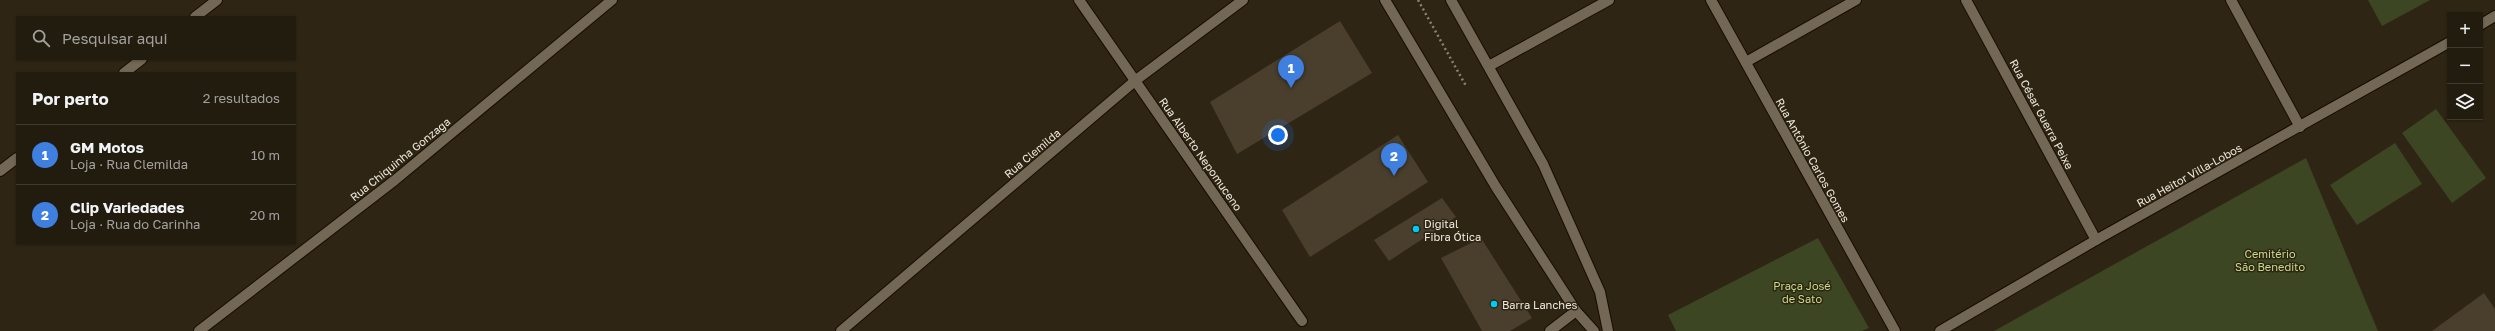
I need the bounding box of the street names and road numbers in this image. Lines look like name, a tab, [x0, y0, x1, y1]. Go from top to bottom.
street label: Rua César Guerra Peixe	[2007, 57, 2077, 171]
street label: Rua Alberto Nepomuceno	[1157, 95, 1245, 213]
street label: Rua Antônio Carlos Gomes	[1773, 96, 1853, 224]
street label: Rua Chiquinha Gonzaga	[347, 115, 453, 203]
street label: Rua Clemilda	[1001, 126, 1063, 180]
street label: Rua Heitor Villa-Lobos	[2134, 141, 2244, 209]

